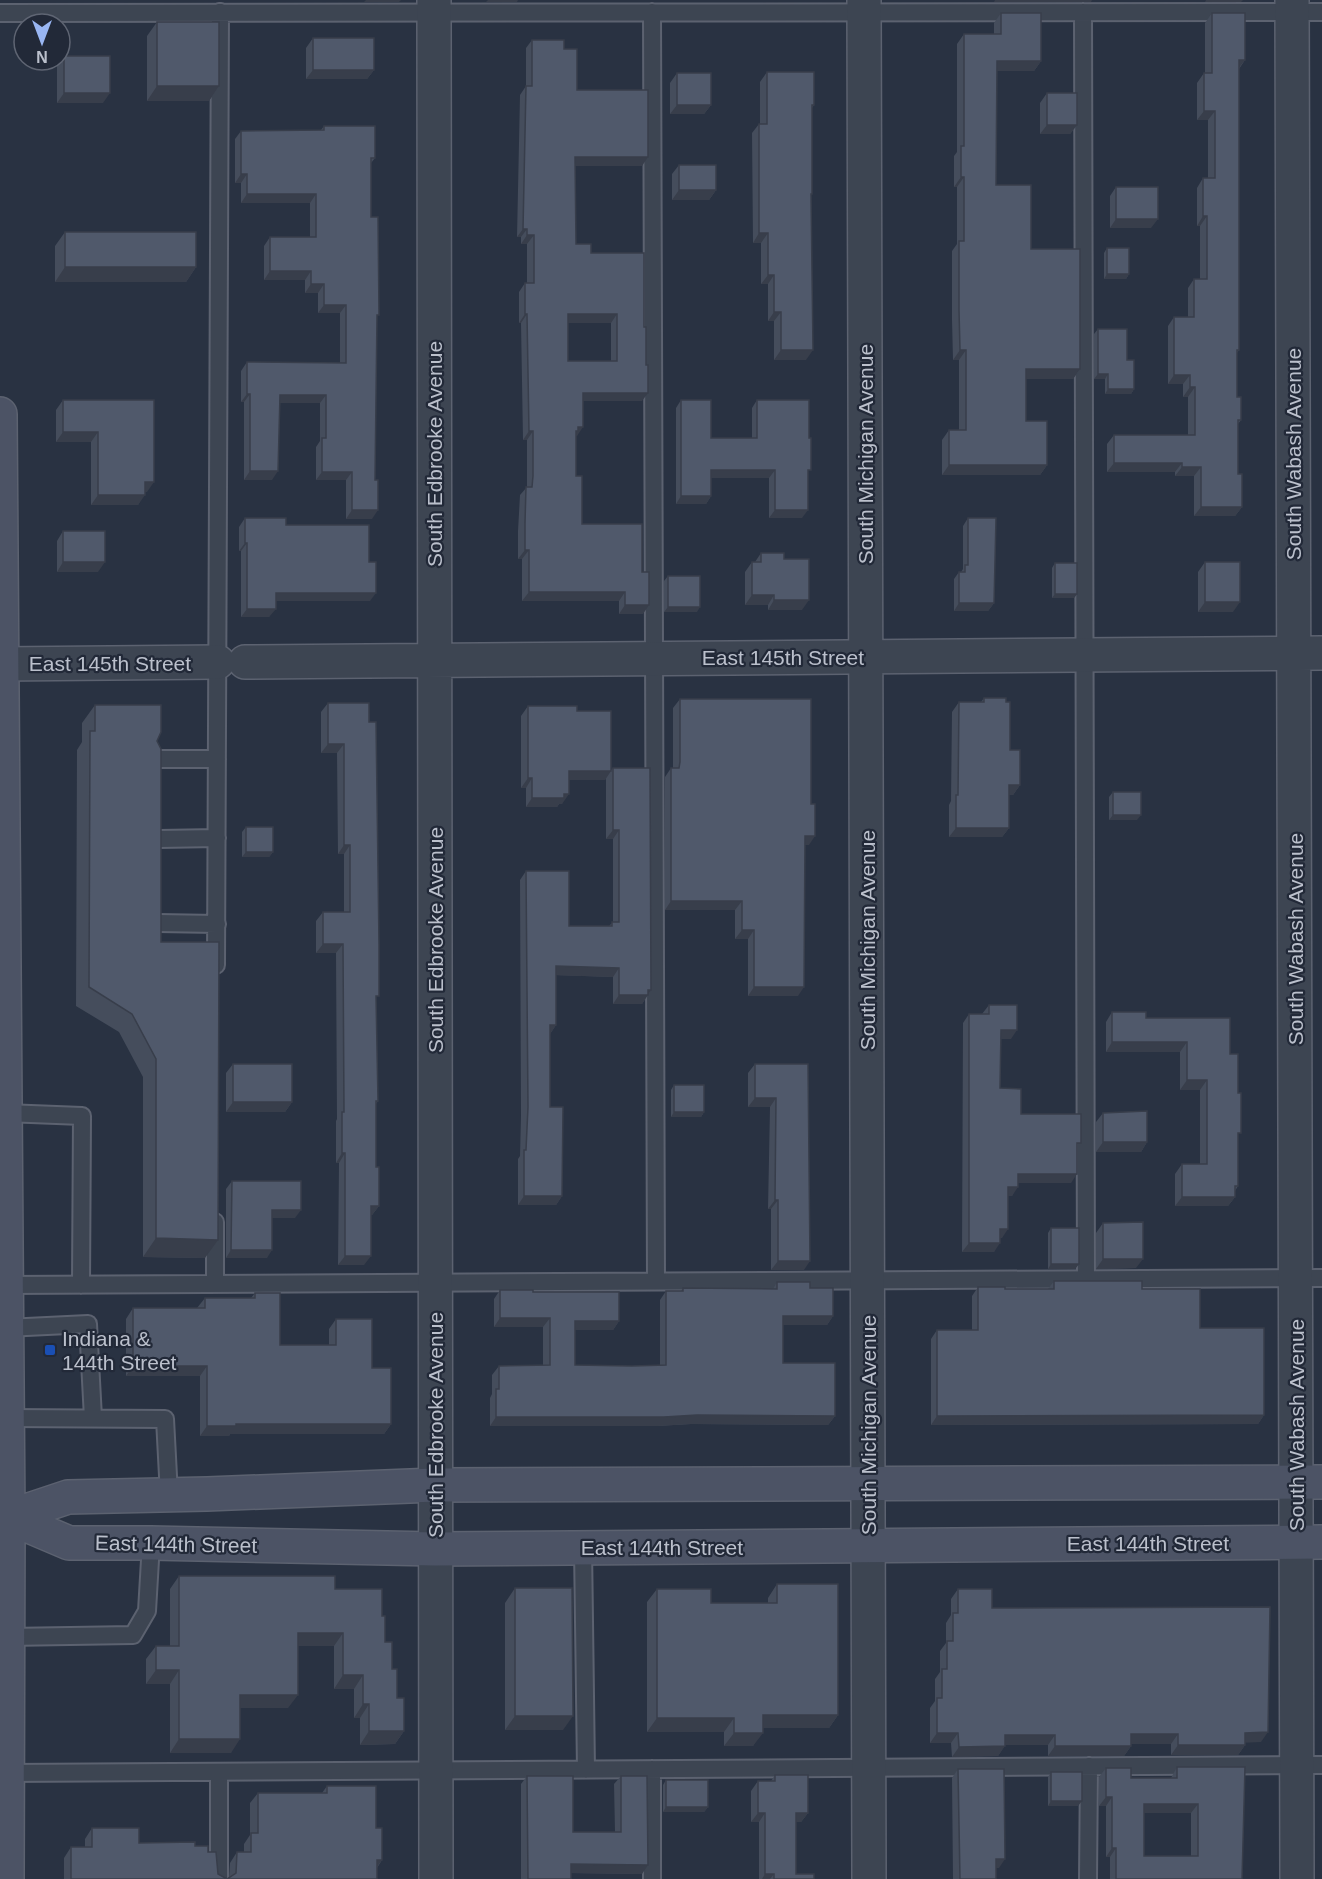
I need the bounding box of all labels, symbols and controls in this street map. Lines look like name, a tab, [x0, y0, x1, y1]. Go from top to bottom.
north arrow	[12, 12, 72, 72]
text: N	[36, 48, 48, 65]
street label: South Edbrooke Avenue	[423, 341, 446, 567]
street label: South Michigan Avenue	[854, 344, 877, 564]
street label: South Wabash Avenue	[1282, 348, 1305, 560]
street label: East 145th Street	[702, 646, 864, 669]
street label: East 145th Street	[29, 652, 191, 675]
street label: South Edbrooke Avenue	[424, 827, 447, 1053]
street label: South Michigan Avenue	[856, 830, 879, 1050]
street label: South Wabash Avenue	[1284, 833, 1307, 1045]
street label: South Edbrooke Avenue	[424, 1312, 447, 1538]
street label: South Michigan Avenue	[857, 1315, 880, 1535]
street label: South Wabash Avenue	[1285, 1319, 1308, 1531]
place label: Indiana & 144th Street	[62, 1327, 177, 1374]
marker: Indiana & 144th Street	[43, 1343, 57, 1357]
street label: East 144th Street	[95, 1531, 257, 1557]
street label: East 144th Street	[1067, 1532, 1229, 1555]
street label: East 144th Street	[581, 1536, 743, 1559]

